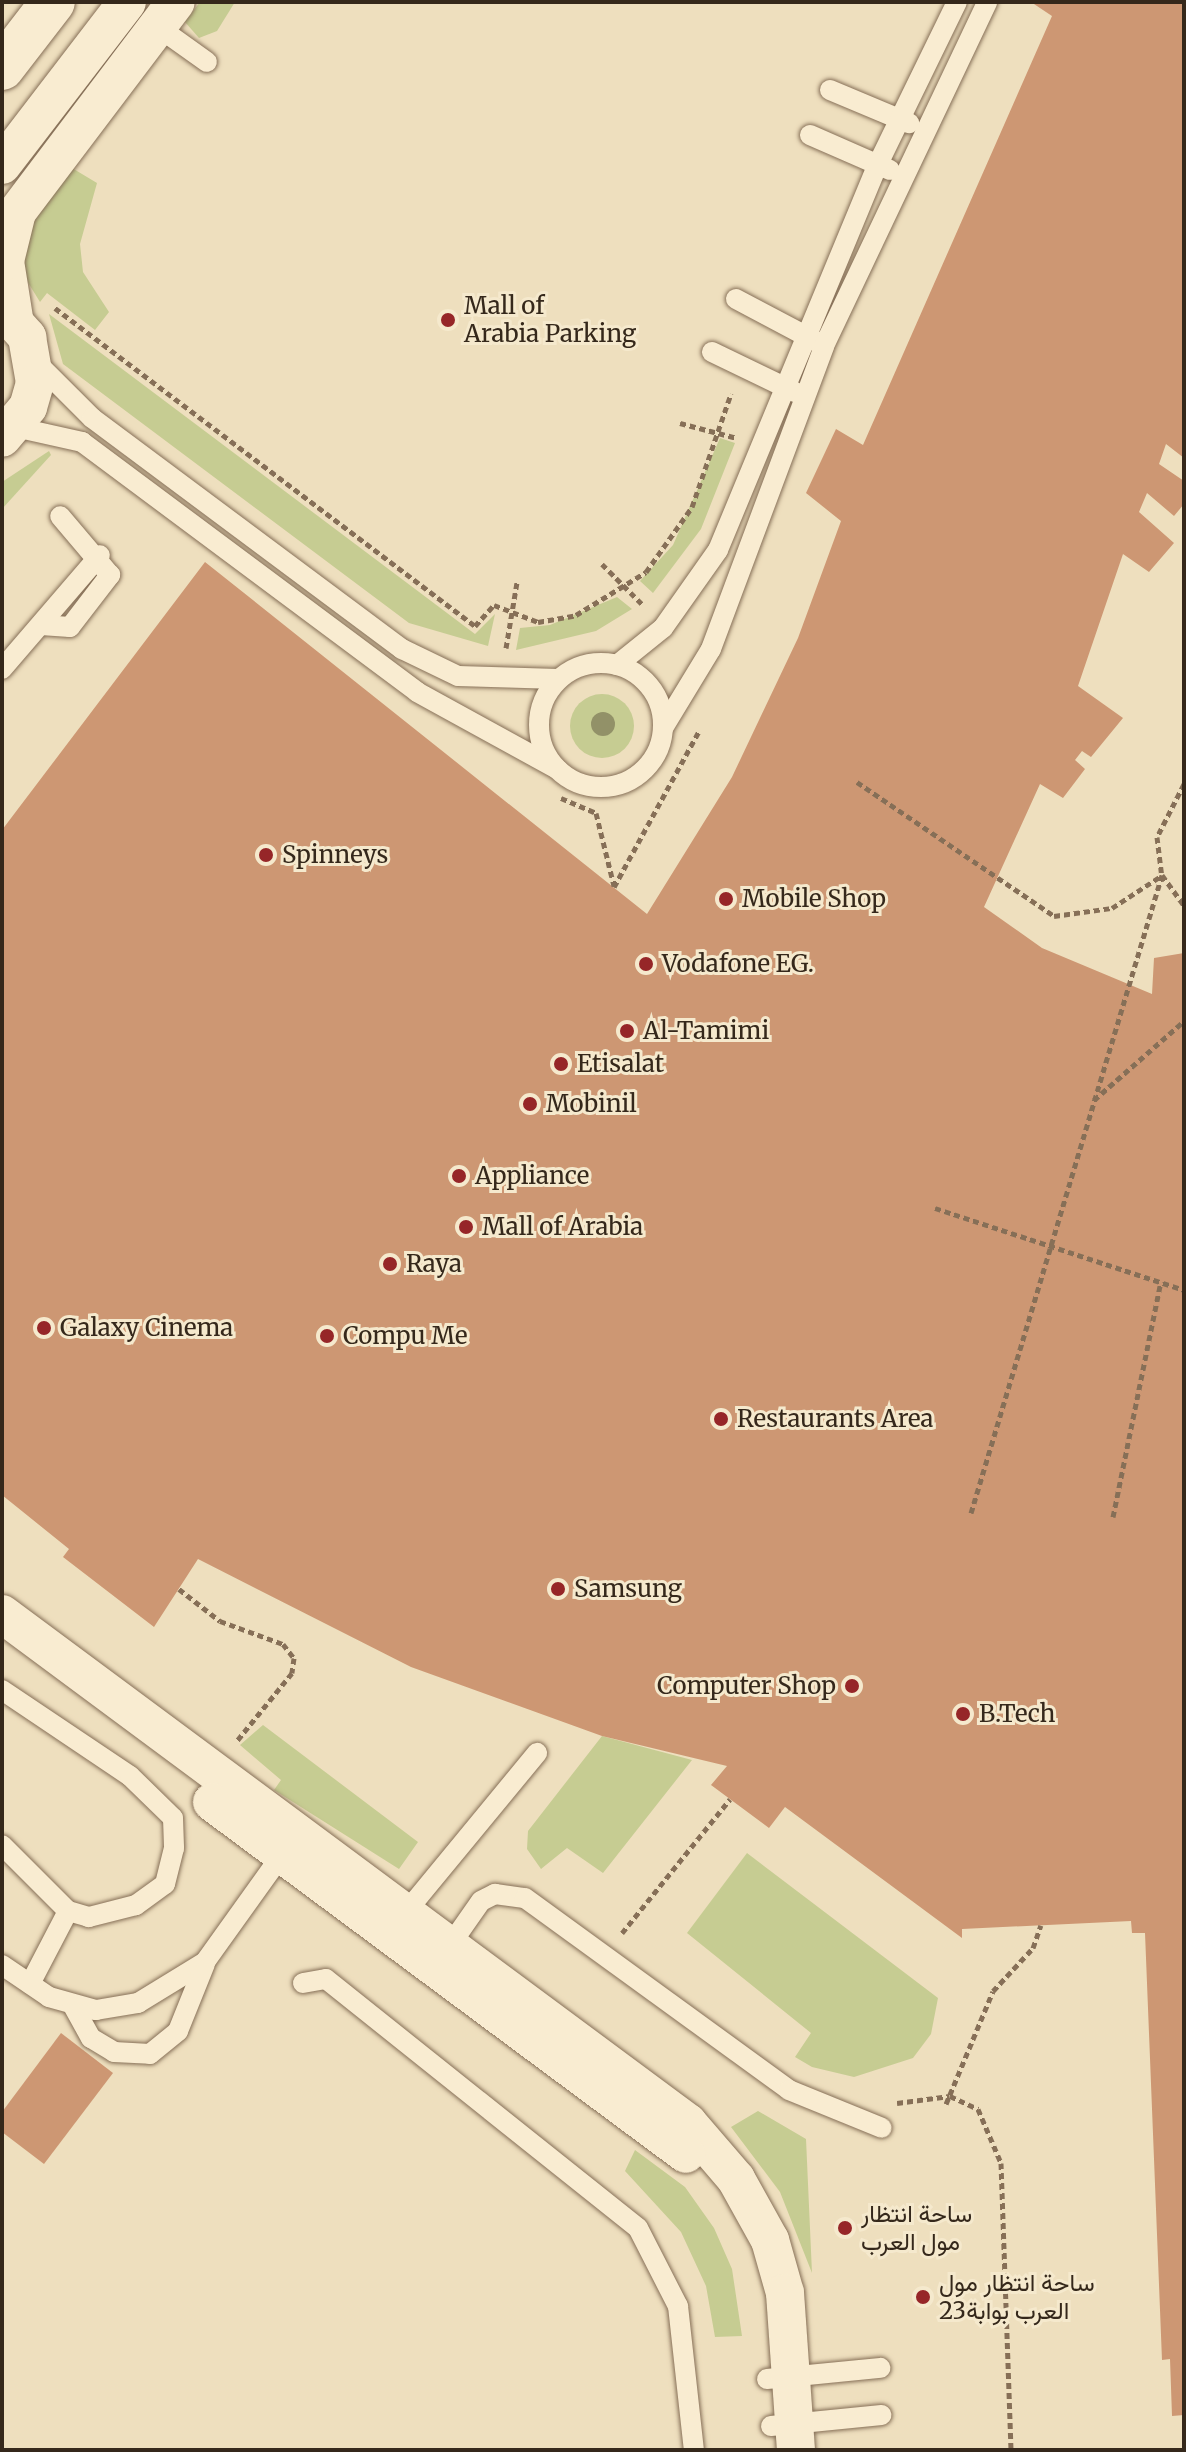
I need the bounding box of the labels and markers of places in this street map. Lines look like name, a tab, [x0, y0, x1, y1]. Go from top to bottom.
place label: Mall of Arabia Parking	[464, 292, 636, 348]
marker: Mall of Arabia Parking	[439, 311, 457, 329]
place label: Spinneys	[282, 841, 388, 869]
marker: Spinneys	[257, 846, 275, 864]
place label: Mobile Shop	[742, 885, 886, 913]
marker: Mobile Shop	[717, 890, 735, 908]
place label: Vodafone EG.	[662, 950, 814, 978]
marker: Vodafone EG.	[637, 955, 655, 973]
place label: Al-Tamimi	[643, 1017, 769, 1045]
marker: Al-Tamimi	[618, 1022, 636, 1040]
place label: Etisalat	[577, 1050, 664, 1078]
marker: Etisalat	[552, 1055, 570, 1073]
place label: Mobinil	[546, 1090, 637, 1118]
marker: Mobinil	[521, 1095, 539, 1113]
place label: Appliance	[475, 1162, 589, 1190]
marker: Appliance	[450, 1167, 468, 1185]
place label: Mall of Arabia	[482, 1213, 643, 1241]
marker: Mall of Arabia	[457, 1218, 475, 1236]
place label: Raya	[406, 1250, 462, 1278]
marker: Raya	[381, 1255, 399, 1273]
place label: Galaxy Cinema	[60, 1314, 233, 1342]
marker: Galaxy Cinema	[35, 1319, 53, 1337]
place label: Compu Me	[343, 1322, 467, 1350]
marker: Compu Me	[318, 1327, 336, 1345]
place label: Restaurants Area	[737, 1405, 933, 1433]
marker: Restaurants Area	[712, 1410, 730, 1428]
place label: Samsung	[574, 1575, 682, 1603]
marker: Samsung	[549, 1580, 567, 1598]
place label: Computer Shop	[657, 1672, 836, 1700]
marker: Computer Shop	[843, 1677, 861, 1695]
place label: B.Tech	[979, 1700, 1055, 1728]
marker: B.Tech	[954, 1705, 972, 1723]
place label: ساحة انتظار مول العرب	[861, 2200, 972, 2256]
marker: ساحة انتظار مول العرب	[836, 2219, 854, 2237]
place label: ساحة انتظار مول العرب بوابة23	[939, 2269, 1095, 2325]
marker: ساحة انتظار مول العرب بوابة23	[914, 2288, 932, 2306]

